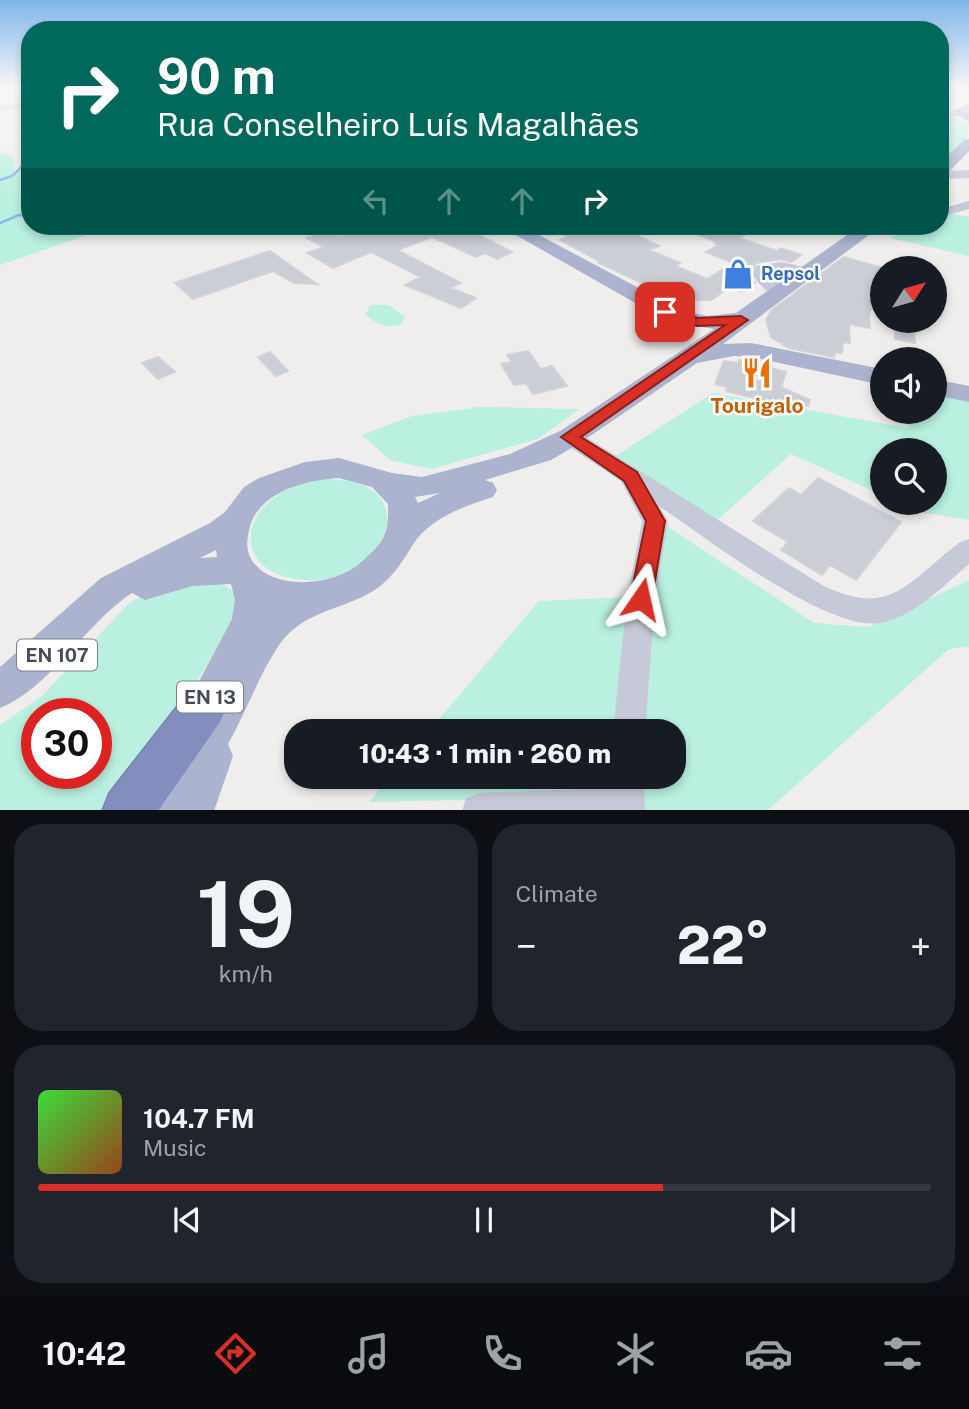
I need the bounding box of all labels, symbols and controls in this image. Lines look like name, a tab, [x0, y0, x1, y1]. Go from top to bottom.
text: 90 m	[157, 47, 276, 105]
icon: right	[42, 49, 133, 140]
text: Rua Conselheiro Luís Magalhães	[157, 106, 639, 143]
icon: left	[357, 182, 395, 220]
icon: ahead	[430, 182, 468, 220]
icon: ahead	[503, 182, 541, 220]
icon: right	[576, 182, 614, 220]
north arrow	[870, 256, 947, 332]
map controls	[870, 256, 947, 515]
shop icon: Repsol	[721, 257, 755, 291]
place label: Repsol	[761, 263, 820, 284]
pin	[635, 282, 695, 342]
icon: arrive	[646, 293, 684, 331]
button: sound	[870, 347, 947, 424]
restaurant icon: Tourigalo	[740, 356, 774, 390]
place label: Tourigalo	[710, 393, 804, 418]
button: search	[870, 438, 947, 515]
position arrow	[604, 562, 678, 636]
road number: EN 107	[17, 640, 97, 670]
road number: EN 13	[177, 682, 243, 712]
speed limit sign: 30	[21, 698, 112, 789]
text: 10:43 · 1 min · 260 m	[359, 738, 611, 769]
text: 19	[196, 861, 295, 967]
text: Climate	[516, 880, 598, 907]
text: 22°	[677, 915, 770, 976]
text: −	[516, 924, 537, 969]
text: +	[910, 924, 931, 969]
text: km/h	[219, 960, 273, 987]
text: 104.7 FM	[143, 1103, 255, 1134]
text: Music	[143, 1134, 207, 1161]
icon: previous	[168, 1201, 206, 1239]
icon: pause	[465, 1201, 503, 1239]
icon: next	[763, 1201, 801, 1239]
icon: directions	[211, 1329, 260, 1378]
icon: music	[344, 1329, 393, 1378]
icon: phone	[478, 1329, 527, 1378]
icon: climate	[611, 1329, 660, 1378]
icon: car	[744, 1329, 793, 1378]
icon: filters	[878, 1329, 927, 1378]
text: 10:42	[42, 1335, 126, 1372]

